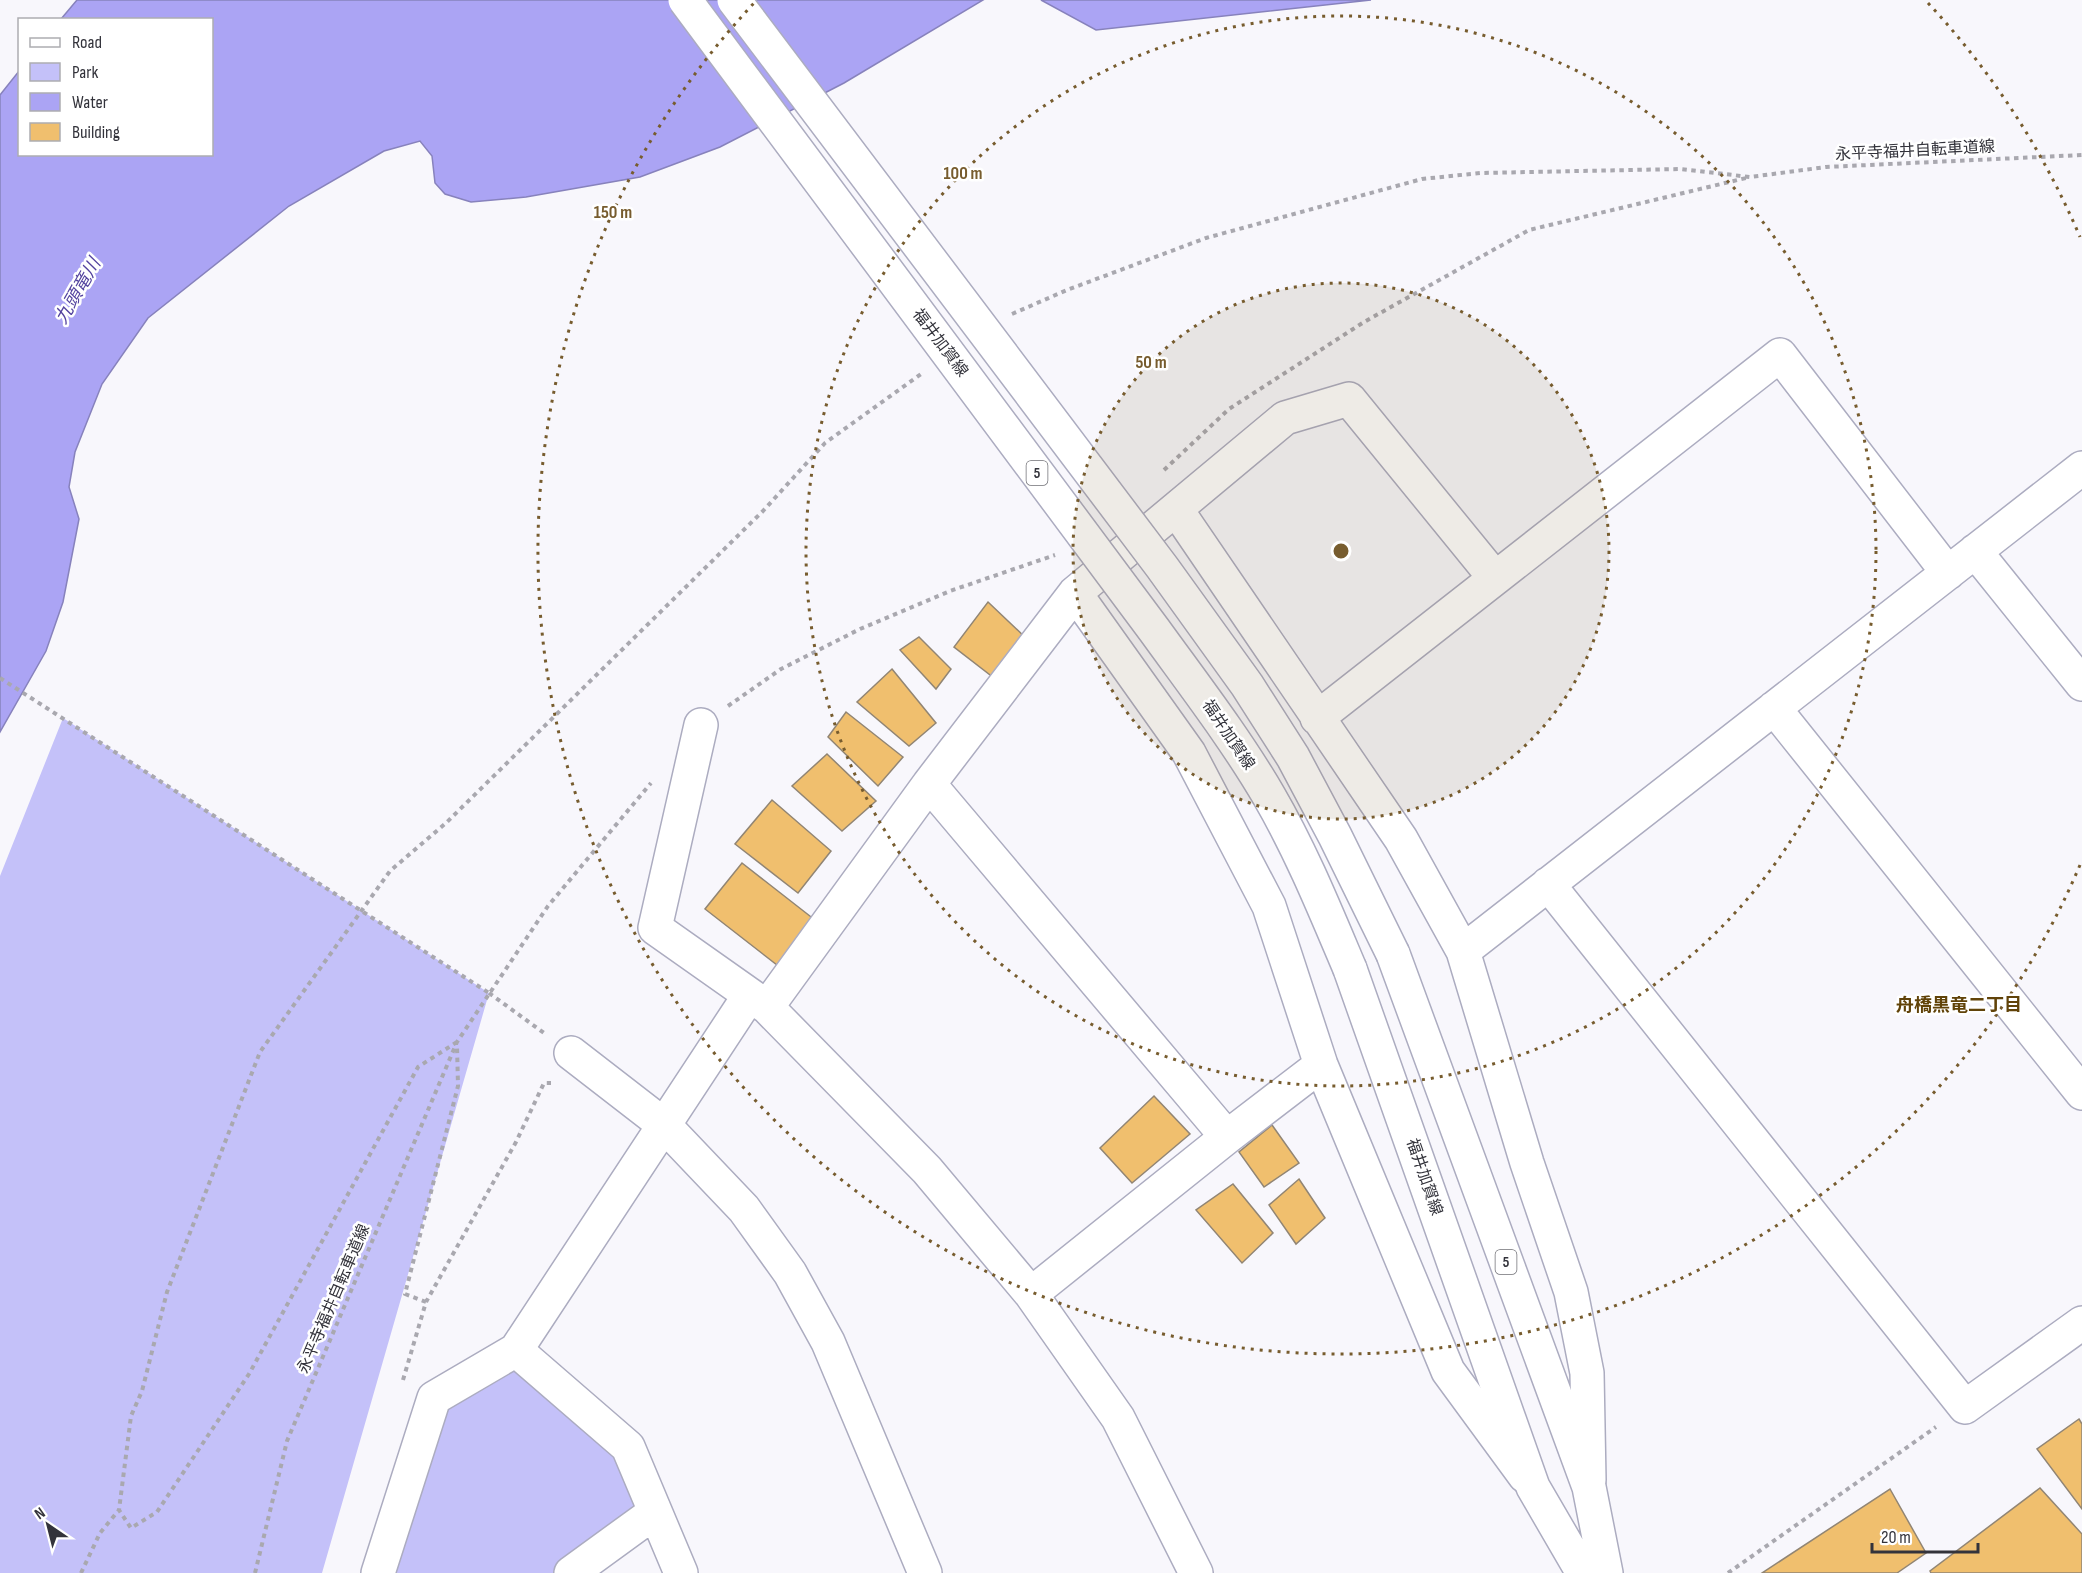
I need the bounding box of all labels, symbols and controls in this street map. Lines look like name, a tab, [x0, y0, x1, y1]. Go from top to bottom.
legend	[18, 18, 213, 156]
text: Road	[72, 32, 102, 53]
text: Park	[72, 62, 98, 83]
text: Water	[72, 92, 108, 113]
text: Building	[72, 122, 120, 143]
street label: 永平寺福井自転車道線	[1835, 137, 1995, 165]
text: 100 m	[944, 163, 983, 184]
text: 150 m	[594, 202, 632, 223]
water label: 九頭竜川	[51, 253, 106, 327]
street label: 福井加賀線	[908, 305, 972, 381]
text: 50 m	[1135, 352, 1167, 373]
road number: 5	[1026, 461, 1048, 485]
centre of rings	[1331, 541, 1351, 561]
street label: 福井加賀線	[1198, 697, 1258, 773]
district label: 舟橋黒竜二丁目	[1896, 995, 2022, 1016]
street label: 福井加賀線	[1402, 1136, 1446, 1218]
street label: 永平寺福井自転車道線	[294, 1222, 374, 1376]
road number: 5	[1496, 1250, 1516, 1274]
north arrow	[18, 1495, 78, 1555]
text: N	[31, 1504, 49, 1524]
scale bar	[1872, 1516, 1978, 1554]
text: 20 m	[1881, 1527, 1911, 1548]

